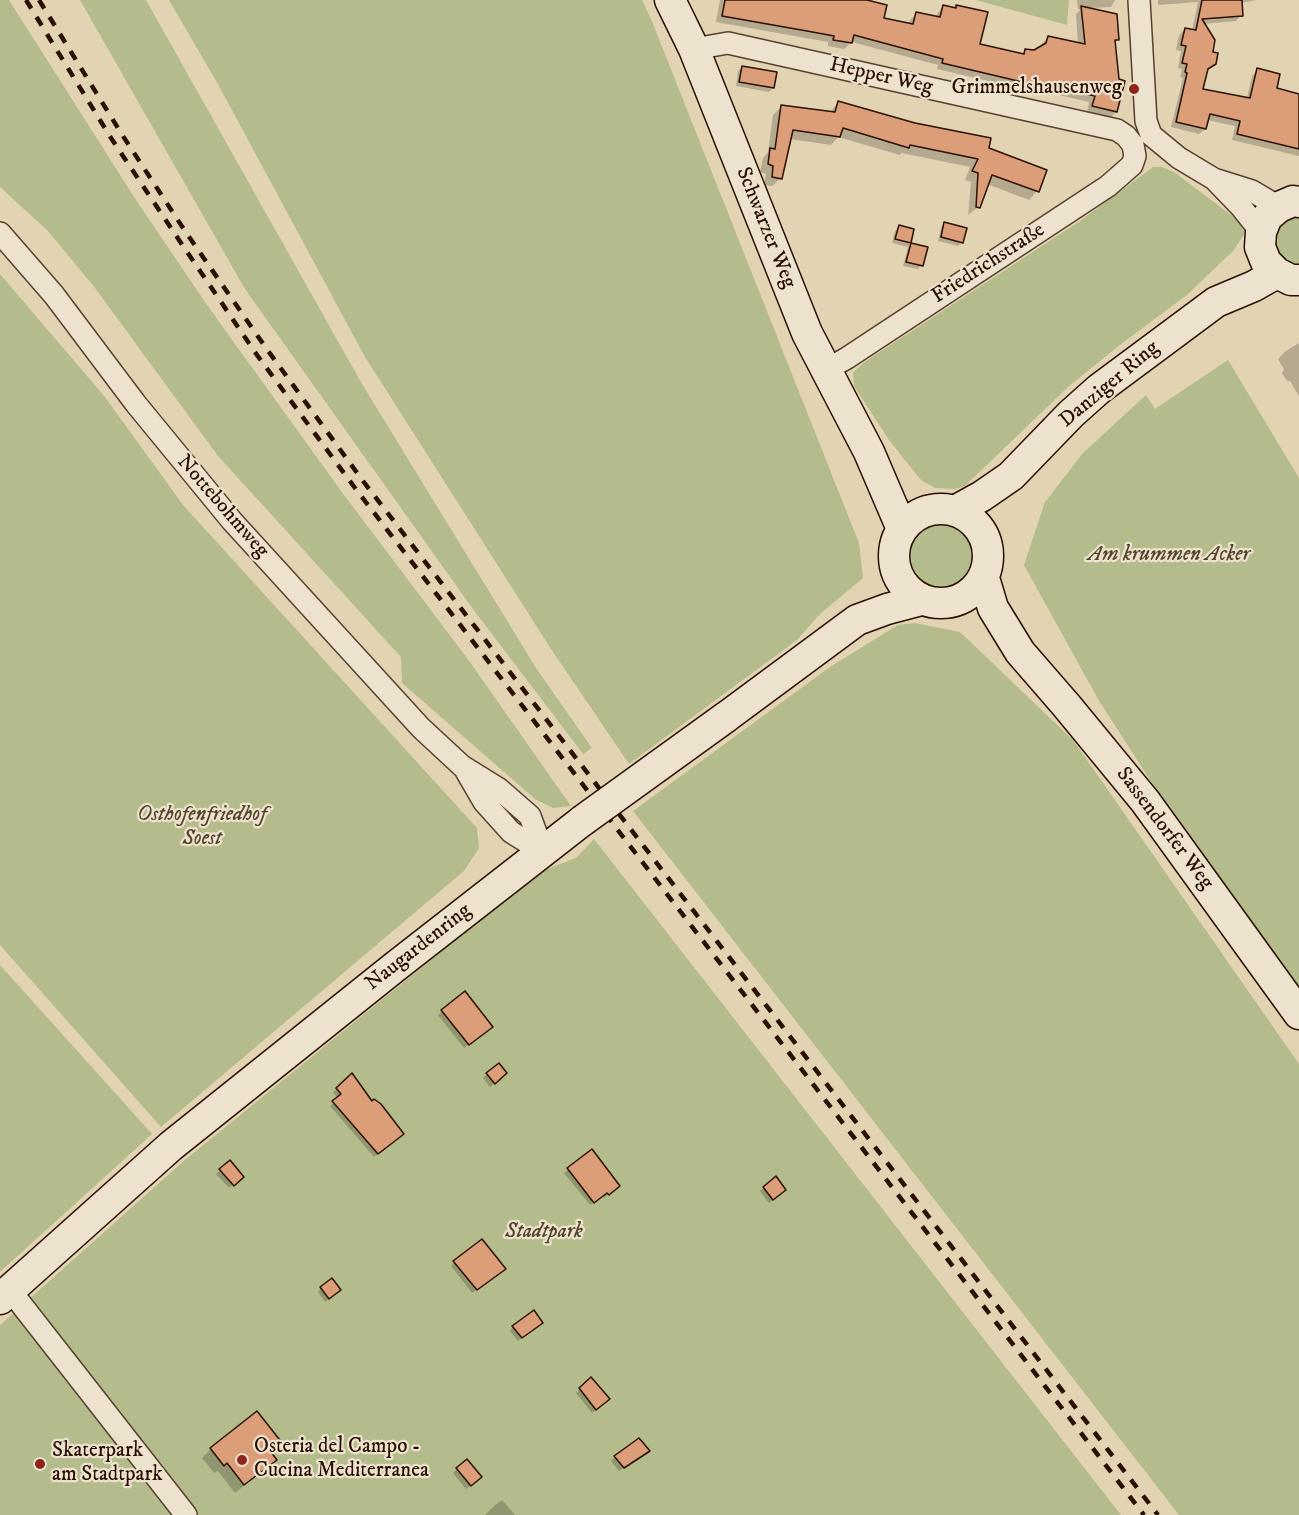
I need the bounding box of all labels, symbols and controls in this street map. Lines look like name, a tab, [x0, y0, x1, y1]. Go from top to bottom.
street label: Hepper Weg	[827, 53, 935, 101]
place label: Grimmelshausenweg	[952, 76, 1122, 102]
marker: Grimmelshausenweg	[1127, 82, 1141, 96]
street label: Schwarzer Weg	[729, 164, 801, 292]
street label: Friedrichstraße	[928, 218, 1050, 310]
street label: Danziger Ring	[1055, 336, 1165, 434]
street label: Nottebohmweg	[170, 450, 274, 564]
park label: Am krummen Acker	[1088, 543, 1250, 569]
street label: Sassendorfer Weg	[1110, 763, 1218, 895]
park label: Osthofenfriedhof Soest	[137, 803, 267, 853]
street label: Naugardenring	[361, 899, 477, 997]
park label: Stadtpark	[505, 1220, 583, 1246]
place label: Osteria del Campo - Cucina Mediterranea	[254, 1435, 429, 1485]
place label: Skaterpark am Stadtpark	[52, 1439, 163, 1489]
marker: Osteria del Campo - Cucina Mediterranea	[235, 1453, 249, 1467]
marker: Skaterpark am Stadtpark	[33, 1457, 47, 1471]

